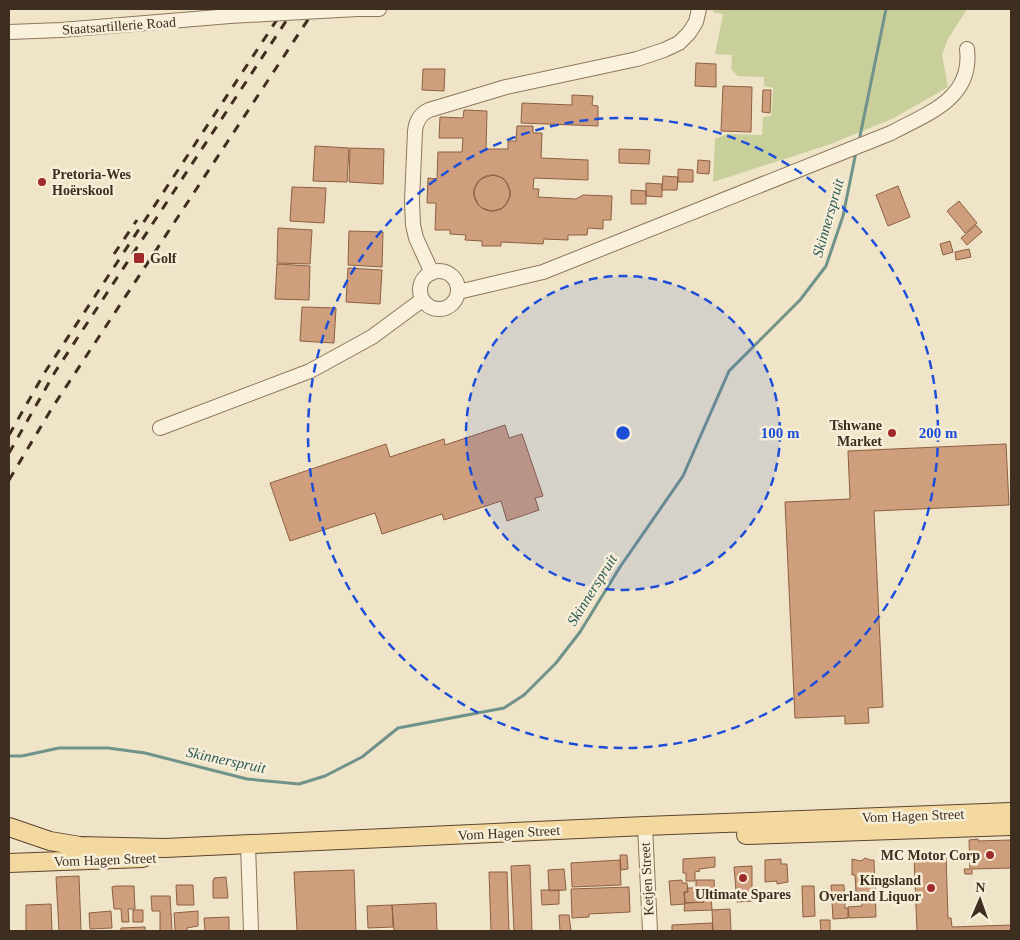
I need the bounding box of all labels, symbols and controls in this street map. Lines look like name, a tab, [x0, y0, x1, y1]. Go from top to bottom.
street label: Staatsartillerie Road	[62, 15, 176, 37]
place label: Pretoria-Wes Hoërskool	[52, 167, 132, 198]
marker: Pretoria-Wes Hoërskool	[36, 176, 48, 188]
water label: Skinnerspruit	[809, 176, 847, 259]
marker: Golf	[132, 251, 146, 265]
place label: Golf	[150, 251, 177, 266]
place label: Tshwane Market	[830, 418, 882, 449]
centre of rings	[614, 424, 632, 442]
text: 100 m	[761, 425, 800, 441]
text: 200 m	[919, 425, 958, 441]
marker: Tshwane Market	[886, 427, 898, 439]
water label: Skinnerspruit	[564, 551, 621, 629]
water label: Skinnerspruit	[185, 744, 268, 776]
street label: Vom Hagen Street	[862, 807, 965, 825]
street label: Vom Hagen Street	[457, 823, 561, 843]
street label: Ketjen Street	[638, 842, 656, 916]
place label: MC Motor Corp	[881, 848, 980, 863]
marker: MC Motor Corp	[984, 849, 996, 861]
street label: Vom Hagen Street	[54, 851, 157, 869]
marker: Ultimate Spares	[737, 872, 749, 884]
place label: Kingsland Overland Liquor	[819, 873, 921, 904]
north arrow	[955, 875, 1005, 925]
text: N	[975, 880, 986, 895]
marker: Kingsland Overland Liquor	[925, 882, 937, 894]
place label: Ultimate Spares	[695, 887, 791, 902]

